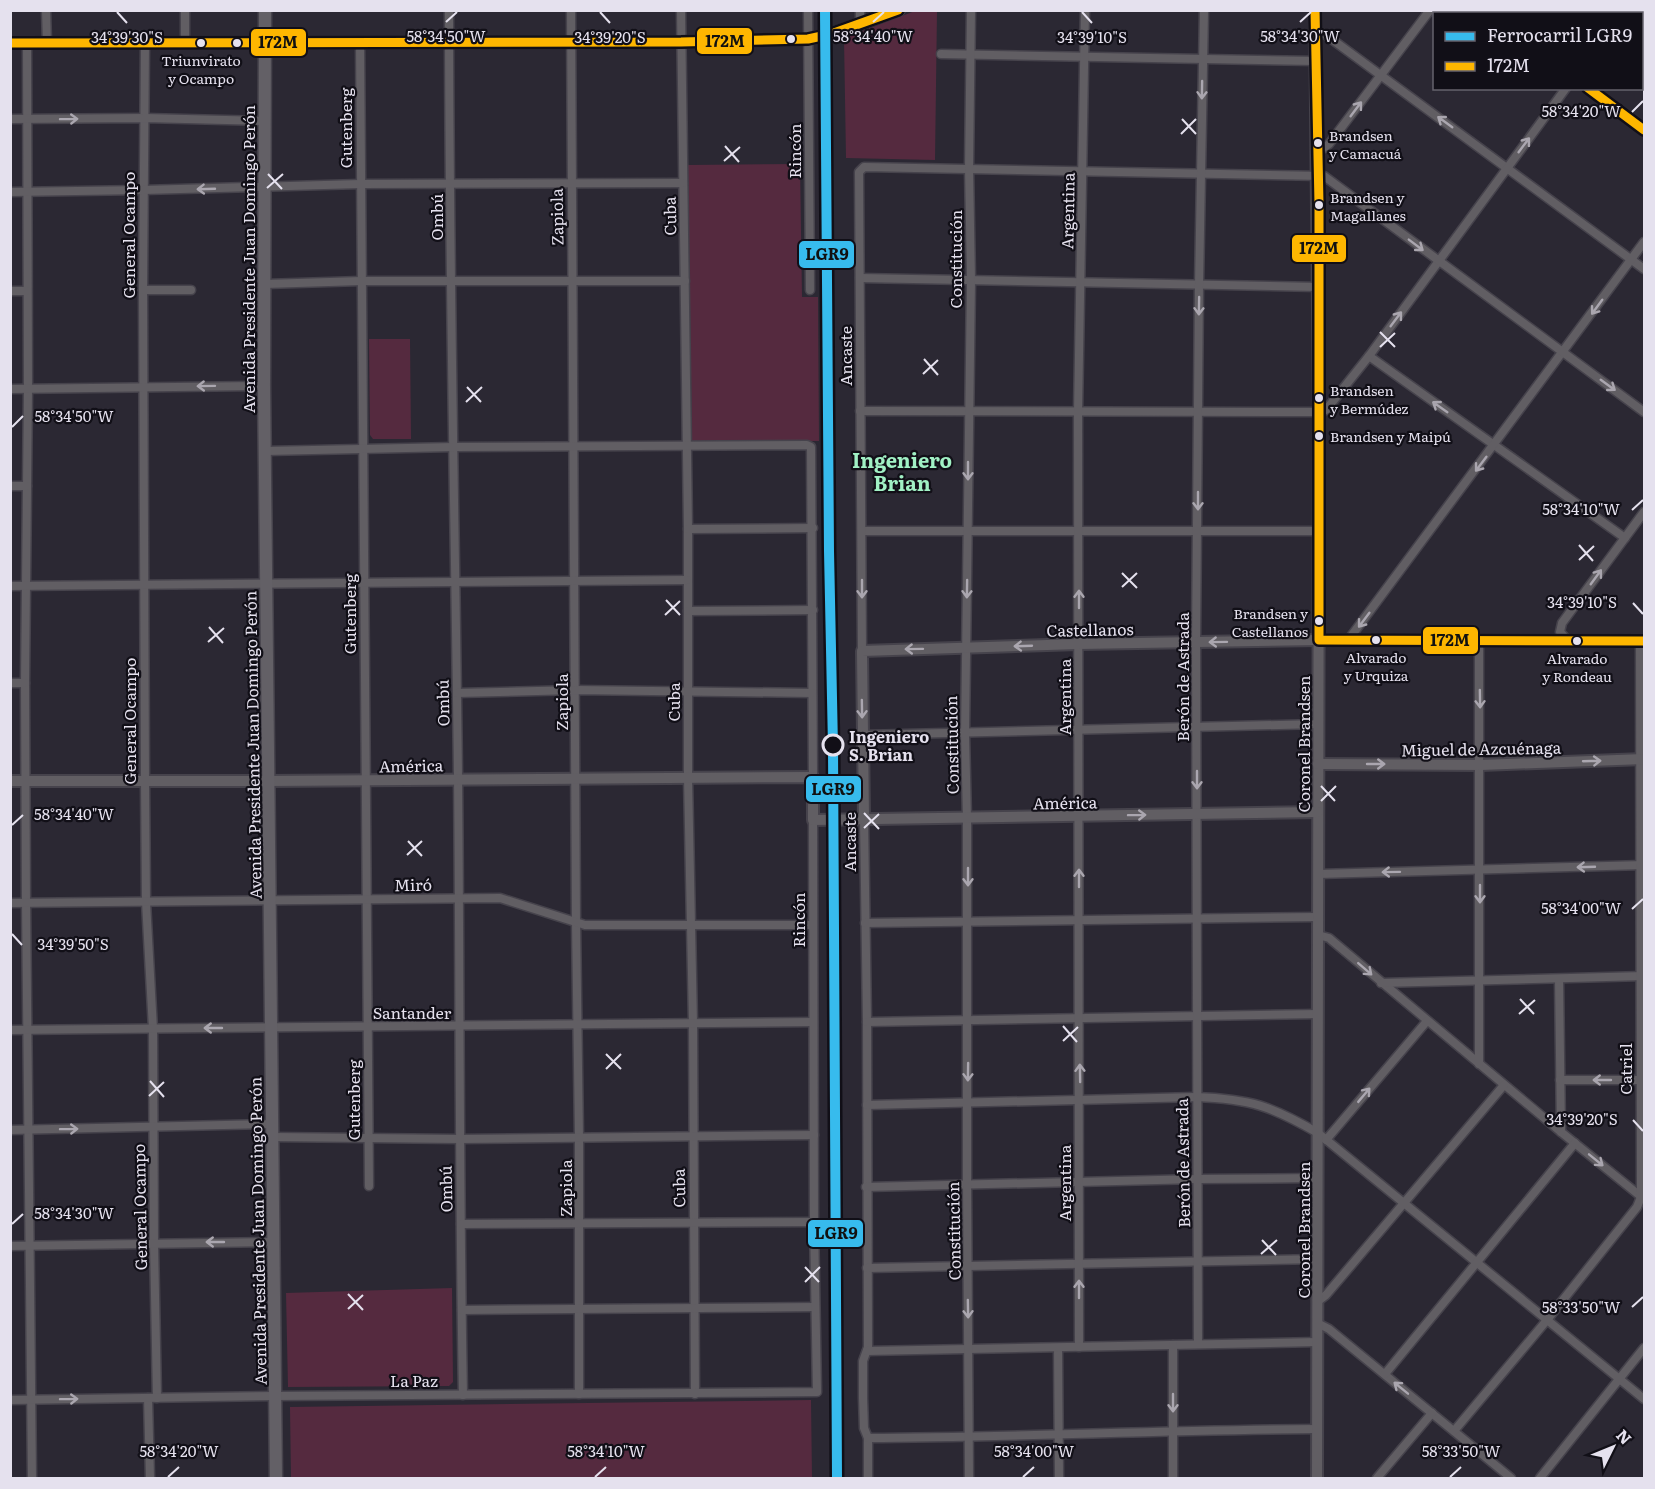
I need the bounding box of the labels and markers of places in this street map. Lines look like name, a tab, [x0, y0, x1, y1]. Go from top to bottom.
unlabelled marker	[785, 33, 797, 45]
marker: Triunvirato y Ocampo	[195, 37, 207, 49]
unlabelled marker	[231, 37, 243, 49]
place label: Triunvirato y Ocampo	[161, 50, 241, 88]
place label: Brandsen y Camacuá	[1329, 125, 1402, 163]
marker: Brandsen y Camacuá	[1312, 137, 1324, 149]
place label: Brandsen y Magallanes	[1330, 187, 1406, 225]
marker: Brandsen y Magallanes	[1313, 199, 1325, 211]
place label: Brandsen y Bermúdez	[1330, 380, 1409, 418]
marker: Brandsen y Bermúdez	[1313, 392, 1325, 404]
place label: Brandsen y Maipú	[1330, 426, 1451, 446]
marker: Brandsen y Maipú	[1313, 430, 1325, 442]
place label: Brandsen y Castellanos	[1232, 603, 1309, 641]
marker: Brandsen y Castellanos	[1313, 615, 1325, 627]
marker: Alvarado y Urquiza	[1370, 634, 1382, 646]
marker: Alvarado y Rondeau	[1571, 635, 1583, 647]
place label: Alvarado y Urquiza	[1344, 647, 1409, 685]
place label: Alvarado y Rondeau	[1542, 648, 1612, 686]
place label: Ingeniero S. Brian	[849, 724, 929, 766]
marker: Ingeniero S. Brian	[822, 734, 844, 756]

